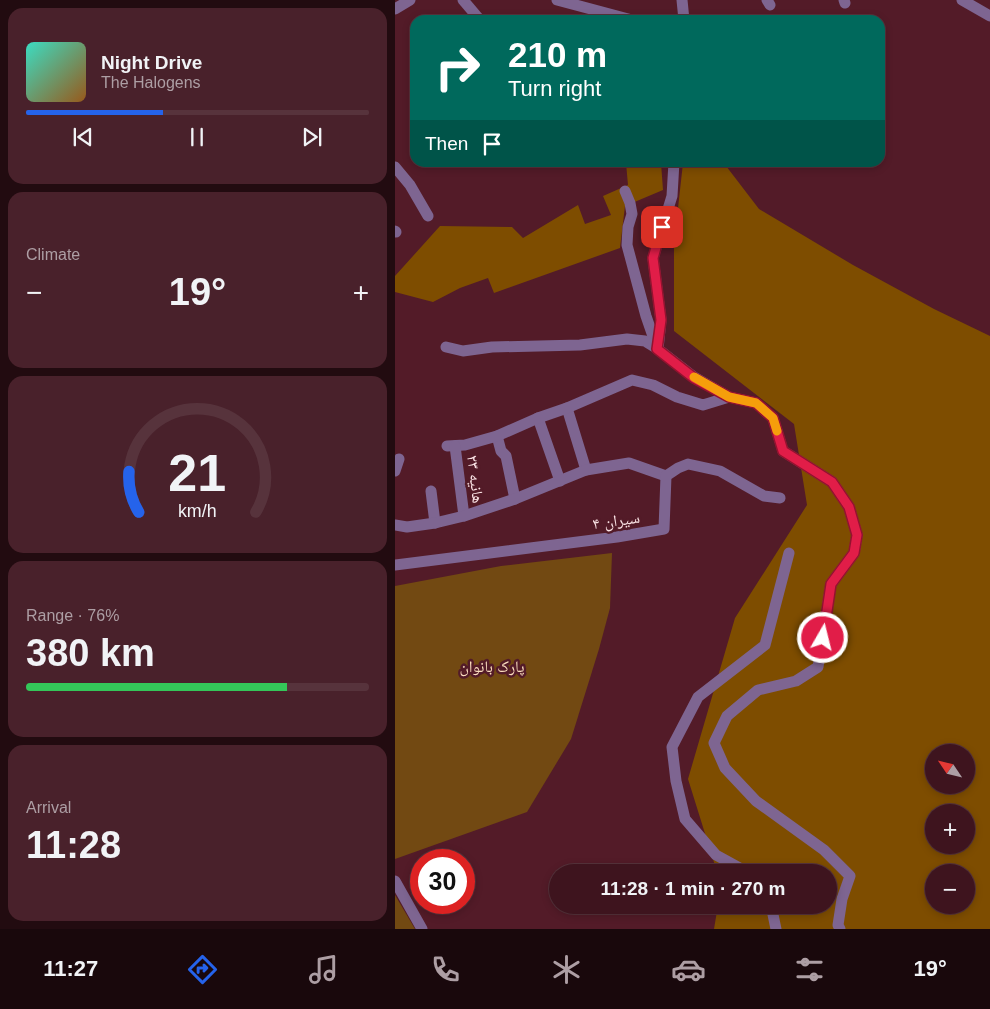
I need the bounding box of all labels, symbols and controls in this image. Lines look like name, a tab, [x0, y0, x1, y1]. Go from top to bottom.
icon: right	[425, 35, 490, 100]
text: 210 m	[508, 35, 607, 74]
text: Night Drive	[101, 52, 202, 73]
text: The Halogens	[101, 74, 201, 91]
text: Turn right	[508, 76, 601, 101]
icon: previous	[69, 123, 97, 151]
icon: pause	[183, 123, 211, 151]
icon: next	[298, 123, 326, 151]
icon: arrive	[478, 130, 506, 158]
text: Then	[425, 133, 468, 154]
pin	[641, 206, 683, 248]
icon: arrive	[648, 213, 676, 241]
text: Climate	[26, 246, 80, 263]
text: 19°	[169, 271, 226, 313]
text: −	[26, 277, 42, 308]
text: +	[353, 277, 369, 308]
text: 21	[169, 444, 226, 502]
street label: هانیه ۲۳	[464, 454, 487, 504]
text: km/h	[178, 501, 217, 521]
street label: سیران ۴	[591, 509, 641, 534]
text: Range · 76%	[26, 607, 119, 624]
position arrow	[796, 611, 848, 663]
text: 380 km	[26, 632, 155, 674]
park label: پارک بانوان	[459, 658, 525, 677]
north arrow	[925, 744, 975, 794]
map controls	[925, 744, 975, 914]
text: Arrival	[26, 799, 71, 816]
button: +	[925, 804, 975, 854]
text: 11:28	[26, 824, 121, 866]
speed limit sign: 30	[410, 849, 475, 914]
button: −	[925, 864, 975, 914]
text: 11:28 · 1 min · 270 m	[601, 878, 785, 899]
icon: directions	[185, 952, 220, 987]
icon: music	[306, 952, 341, 987]
icon: phone	[428, 952, 463, 987]
icon: climate	[549, 952, 584, 987]
icon: car	[671, 952, 706, 987]
icon: filters	[792, 952, 827, 987]
text: 11:27	[43, 956, 98, 981]
text: 19°	[913, 956, 947, 981]

